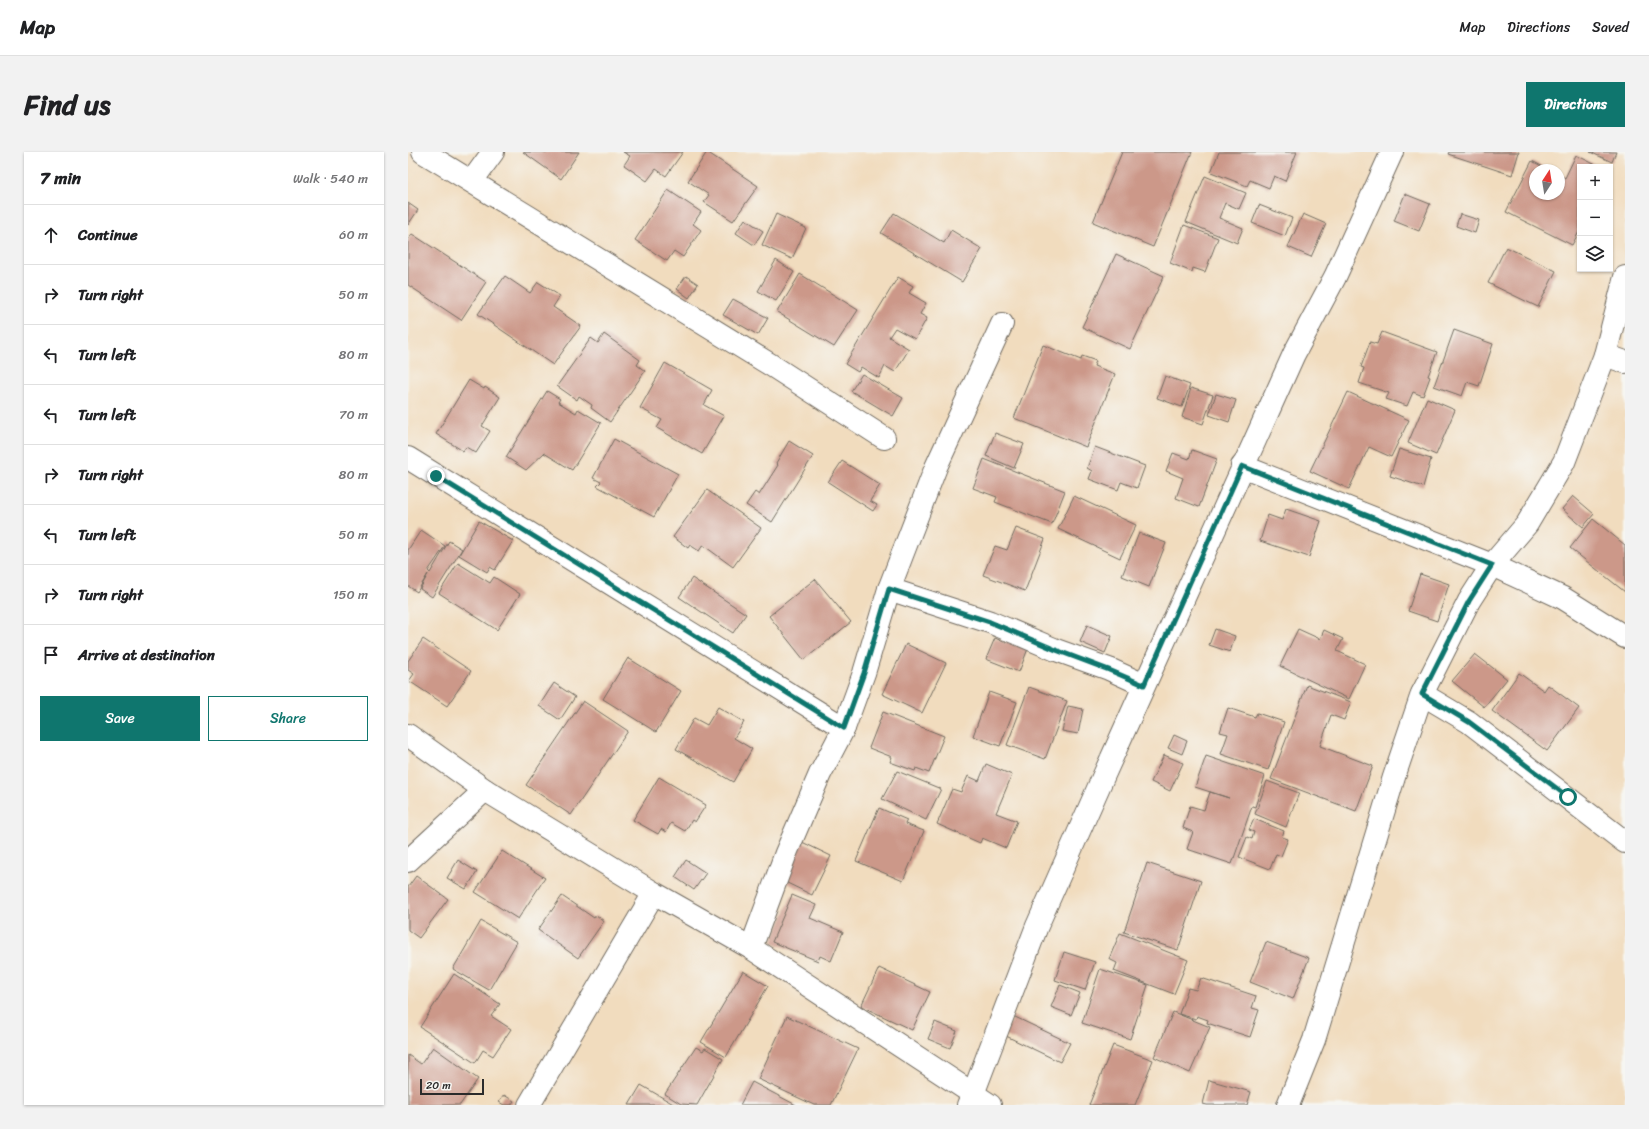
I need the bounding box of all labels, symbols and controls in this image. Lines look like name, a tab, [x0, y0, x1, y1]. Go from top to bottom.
text: Map	[20, 11, 55, 44]
text: Map	[1459, 15, 1485, 40]
text: Directions	[1507, 15, 1570, 40]
text: Saved	[1592, 15, 1629, 40]
text: Find us	[24, 80, 111, 129]
button: Directions	[1526, 82, 1625, 127]
text: 7 min	[40, 163, 81, 193]
north arrow	[1529, 164, 1565, 200]
map controls	[1577, 164, 1613, 272]
button: +	[1577, 164, 1613, 200]
text: Walk · 540 m	[293, 167, 368, 190]
button: −	[1577, 200, 1613, 236]
text: Continue	[78, 222, 138, 248]
text: 60 m	[339, 223, 368, 246]
icon: ahead	[40, 224, 62, 246]
button: layers	[1577, 236, 1613, 272]
text: Turn right	[78, 282, 143, 308]
text: 50 m	[338, 283, 368, 306]
icon: right	[40, 284, 62, 306]
text: Turn left	[78, 342, 136, 368]
text: 80 m	[339, 343, 368, 366]
icon: left	[40, 344, 62, 366]
text: Turn left	[78, 402, 136, 428]
text: 70 m	[339, 403, 368, 426]
icon: left	[40, 404, 62, 426]
text: Turn right	[78, 462, 143, 488]
text: 80 m	[339, 463, 368, 486]
icon: right	[40, 464, 62, 486]
route end	[427, 467, 445, 485]
text: Turn left	[78, 522, 136, 548]
text: 50 m	[338, 523, 368, 546]
icon: left	[40, 524, 62, 546]
text: Turn right	[78, 582, 143, 608]
text: 150 m	[333, 583, 368, 606]
icon: right	[40, 584, 62, 606]
text: Arrive at destination	[78, 642, 215, 668]
icon: arrive	[40, 644, 62, 666]
button: Save	[40, 696, 200, 741]
button: Share	[208, 696, 368, 741]
route start	[1559, 788, 1577, 806]
text: 20 m	[426, 1076, 451, 1095]
scale bar	[420, 1077, 484, 1096]

